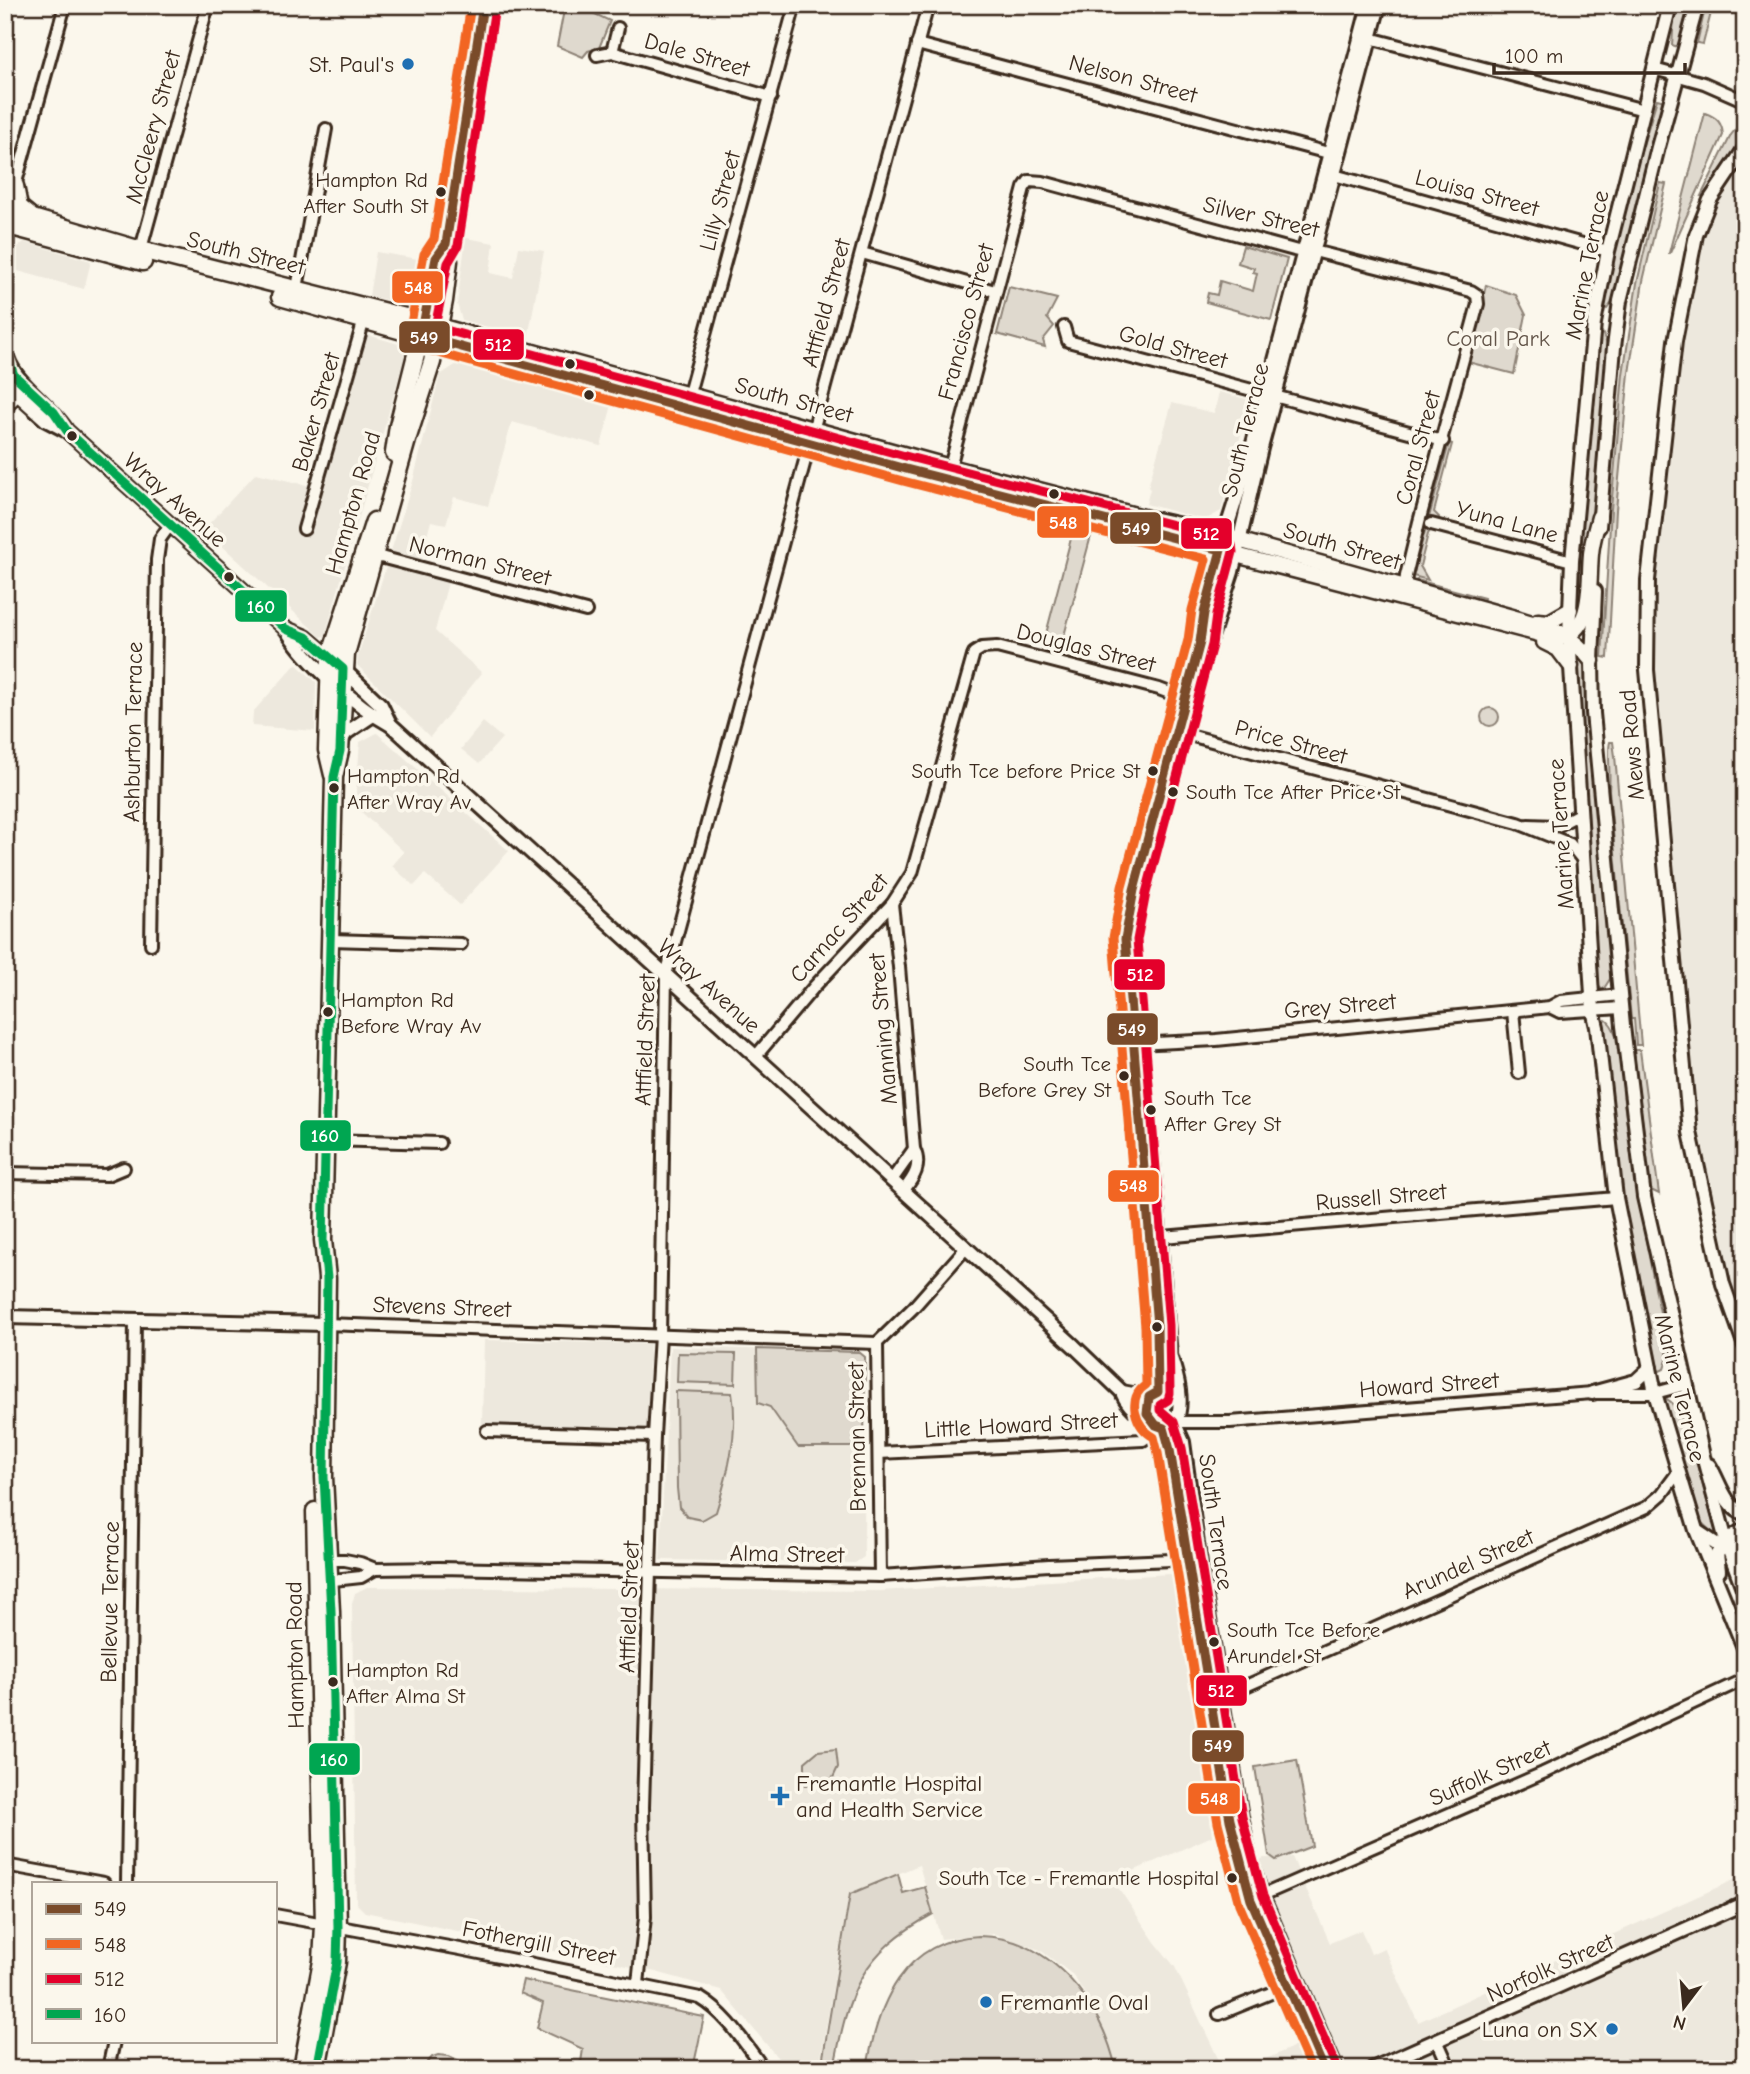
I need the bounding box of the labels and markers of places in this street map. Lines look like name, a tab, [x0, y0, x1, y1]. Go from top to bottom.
place label: St. Paul's	[309, 51, 394, 78]
marker: St. Paul's	[400, 56, 416, 72]
place label: Hampton Rd After South St	[303, 168, 429, 218]
marker: Hampton Rd After South St	[434, 185, 448, 199]
unlabelled marker	[563, 357, 577, 371]
unlabelled marker	[582, 388, 596, 402]
unlabelled marker	[65, 429, 79, 443]
unlabelled marker	[1047, 487, 1061, 501]
unlabelled marker	[222, 570, 236, 584]
place label: South Tce before Price St	[911, 759, 1141, 783]
place label: Hampton Rd After Wray Av	[347, 764, 471, 814]
marker: South Tce before Price St	[1146, 764, 1160, 778]
place label: South Tce After Price St	[1186, 780, 1401, 804]
marker: Hampton Rd After Wray Av	[327, 781, 341, 795]
marker: South Tce After Price St	[1166, 785, 1180, 799]
place label: Hampton Rd Before Wray Av	[341, 988, 481, 1038]
marker: Hampton Rd Before Wray Av	[321, 1005, 335, 1019]
place label: South Tce Before Grey St	[978, 1052, 1112, 1102]
marker: South Tce Before Grey St	[1117, 1069, 1131, 1083]
place label: South Tce After Grey St	[1164, 1086, 1282, 1136]
marker: South Tce After Grey St	[1144, 1103, 1158, 1117]
unlabelled marker	[1150, 1320, 1164, 1334]
place label: South Tce Before Arundel St	[1227, 1618, 1380, 1668]
marker: South Tce Before Arundel St	[1207, 1635, 1221, 1649]
place label: Hampton Rd After Alma St	[346, 1658, 466, 1708]
marker: Hampton Rd After Alma St	[326, 1675, 340, 1689]
place label: Fremantle Hospital and Health Service	[796, 1770, 983, 1823]
marker: Fremantle Hospital and Health Service	[770, 1786, 790, 1806]
place label: South Tce - Fremantle Hospital	[939, 1866, 1219, 1890]
marker: South Tce - Fremantle Hospital	[1225, 1871, 1239, 1885]
place label: Fremantle Oval	[1000, 1989, 1149, 2016]
marker: Fremantle Oval	[978, 1994, 994, 2010]
place label: Luna on SX	[1482, 2016, 1598, 2043]
marker: Luna on SX	[1604, 2021, 1620, 2037]

